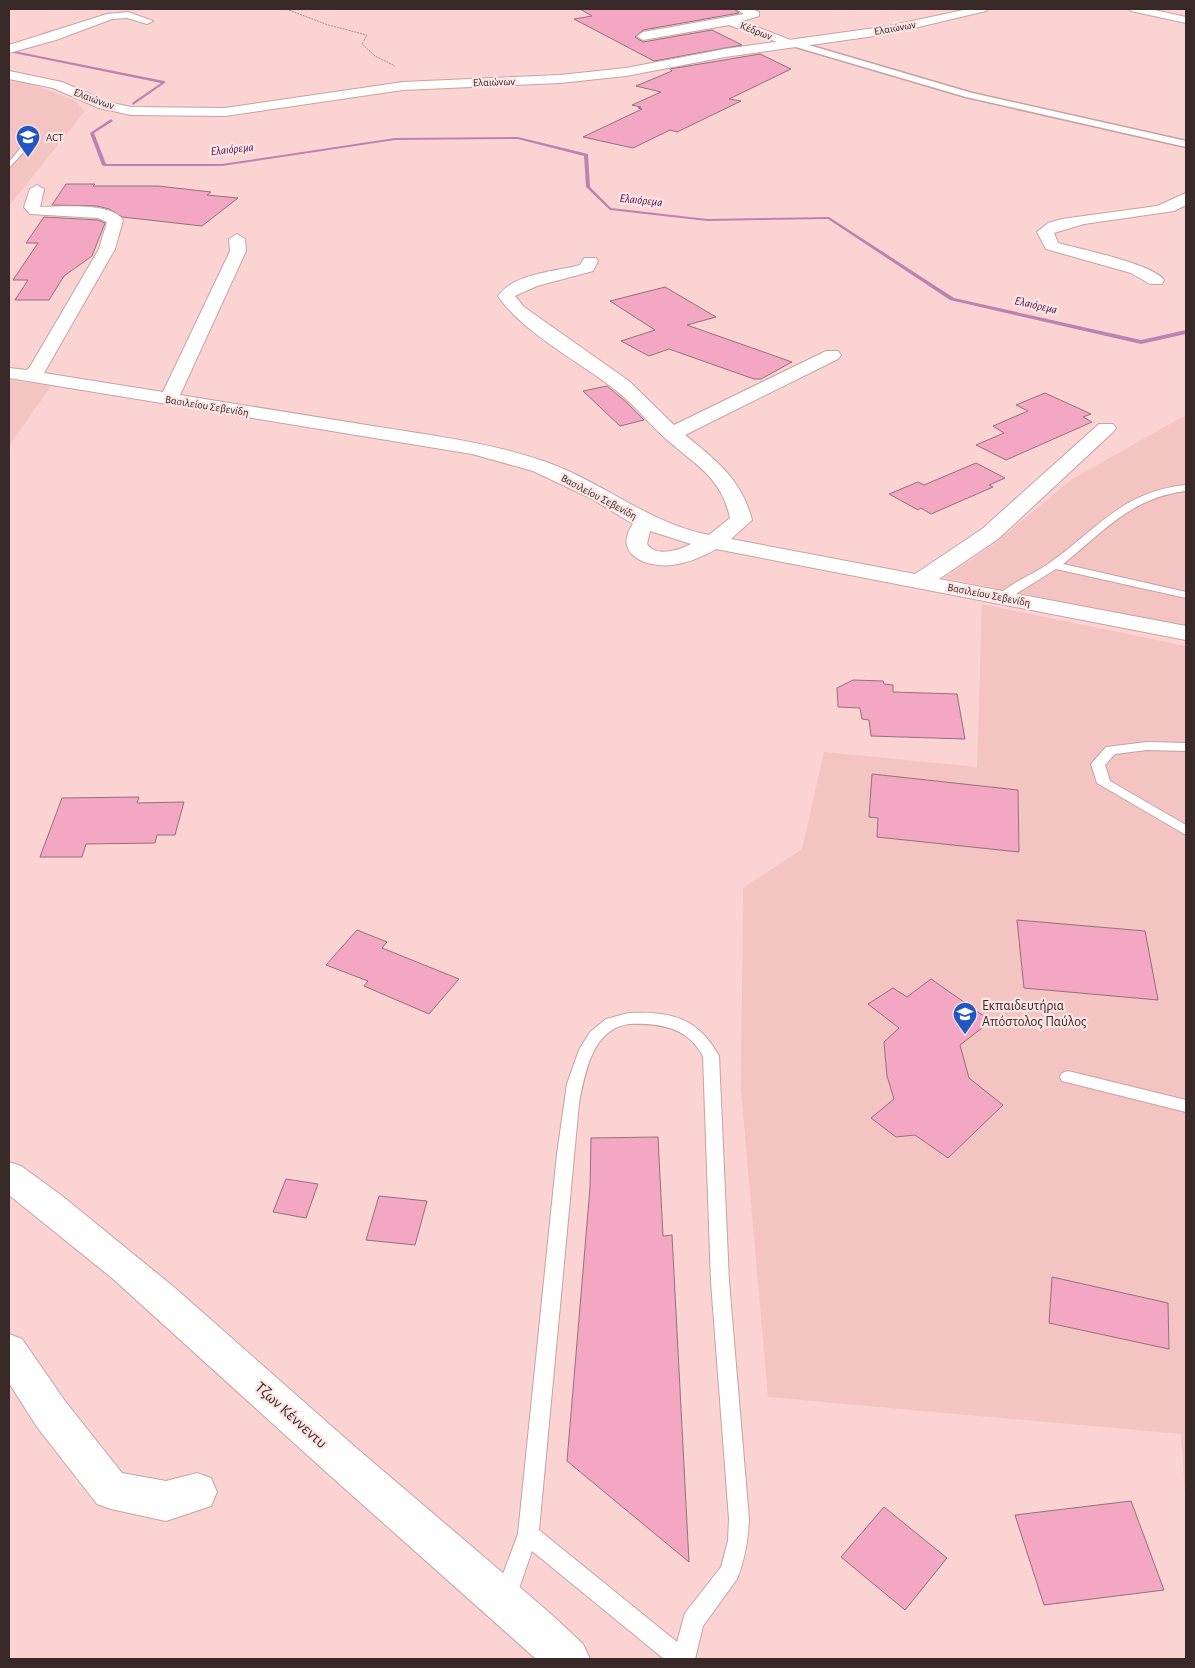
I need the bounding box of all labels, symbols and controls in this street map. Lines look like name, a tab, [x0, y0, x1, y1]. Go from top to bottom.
street label: Ελαιώνων	[873, 19, 917, 37]
street label: Κέδρων	[739, 20, 774, 42]
street label: Ελαιώνων	[473, 76, 516, 88]
street label: Ελαιώνων	[72, 87, 116, 112]
school or university icon: ACT	[15, 124, 41, 158]
place label: ACT	[46, 132, 64, 143]
water label: Ελαιόρεμα	[210, 141, 254, 158]
water label: Ελαιόρεμα	[619, 192, 663, 209]
water label: Ελαιόρεμα	[1013, 294, 1058, 317]
street label: Βασιλείου Σεβενίδη	[165, 394, 249, 418]
street label: Βασιλείου Σεβενίδη	[559, 472, 639, 522]
street label: Βασιλείου Σεβενίδη	[947, 582, 1031, 608]
place label: Εκπαιδευτήρια Απόστολος Παύλος	[982, 999, 1087, 1029]
school or university icon: Εκπαιδευτήρια Απόστολος Παύλος	[952, 1001, 978, 1035]
street label: Τζων Κέννεντυ	[252, 1379, 330, 1451]

